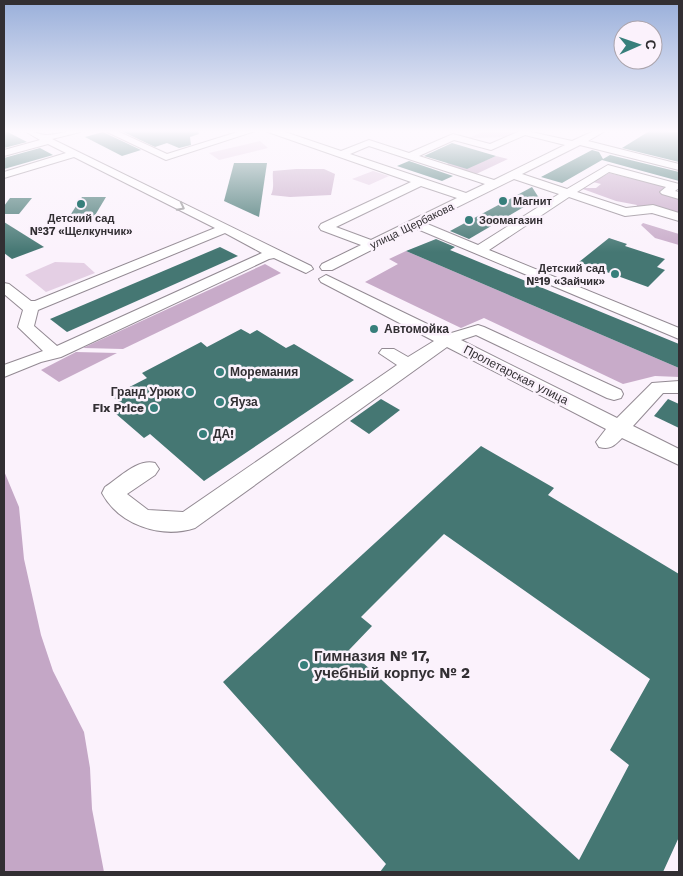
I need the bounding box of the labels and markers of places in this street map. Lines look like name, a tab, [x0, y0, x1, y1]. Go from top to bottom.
marker: Магнит	[497, 195, 509, 207]
place label: Магнит	[513, 195, 552, 208]
marker: Детский сад №37 «Щелкунчик»	[75, 198, 87, 210]
place label: Детский сад №37 «Щелкунчик»	[30, 212, 133, 238]
marker: Зоомагазин	[463, 214, 475, 226]
place label: Зоомагазин	[479, 214, 543, 227]
place label: Детский сад №19 «Зайчик»	[526, 262, 606, 288]
marker: Детский сад №19 «Зайчик»	[609, 268, 621, 280]
place label: Автомойка	[384, 322, 449, 336]
marker: Автомойка	[368, 323, 380, 335]
place label: Моремания	[230, 365, 298, 379]
marker: Моремания	[214, 366, 226, 378]
place label: Гранд Урюк	[111, 385, 181, 399]
marker: Гранд Урюк	[184, 386, 196, 398]
place label: Яуза	[230, 395, 258, 409]
marker: Яуза	[214, 396, 226, 408]
place label: Fix Price	[92, 401, 144, 415]
marker: Fix Price	[148, 402, 160, 414]
place label: ДА!	[213, 427, 234, 441]
marker: ДА!	[197, 428, 209, 440]
place label: Гимназия № 17, учебный корпус № 2	[314, 647, 470, 682]
marker: Гимназия № 17, учебный корпус № 2	[298, 659, 310, 671]

